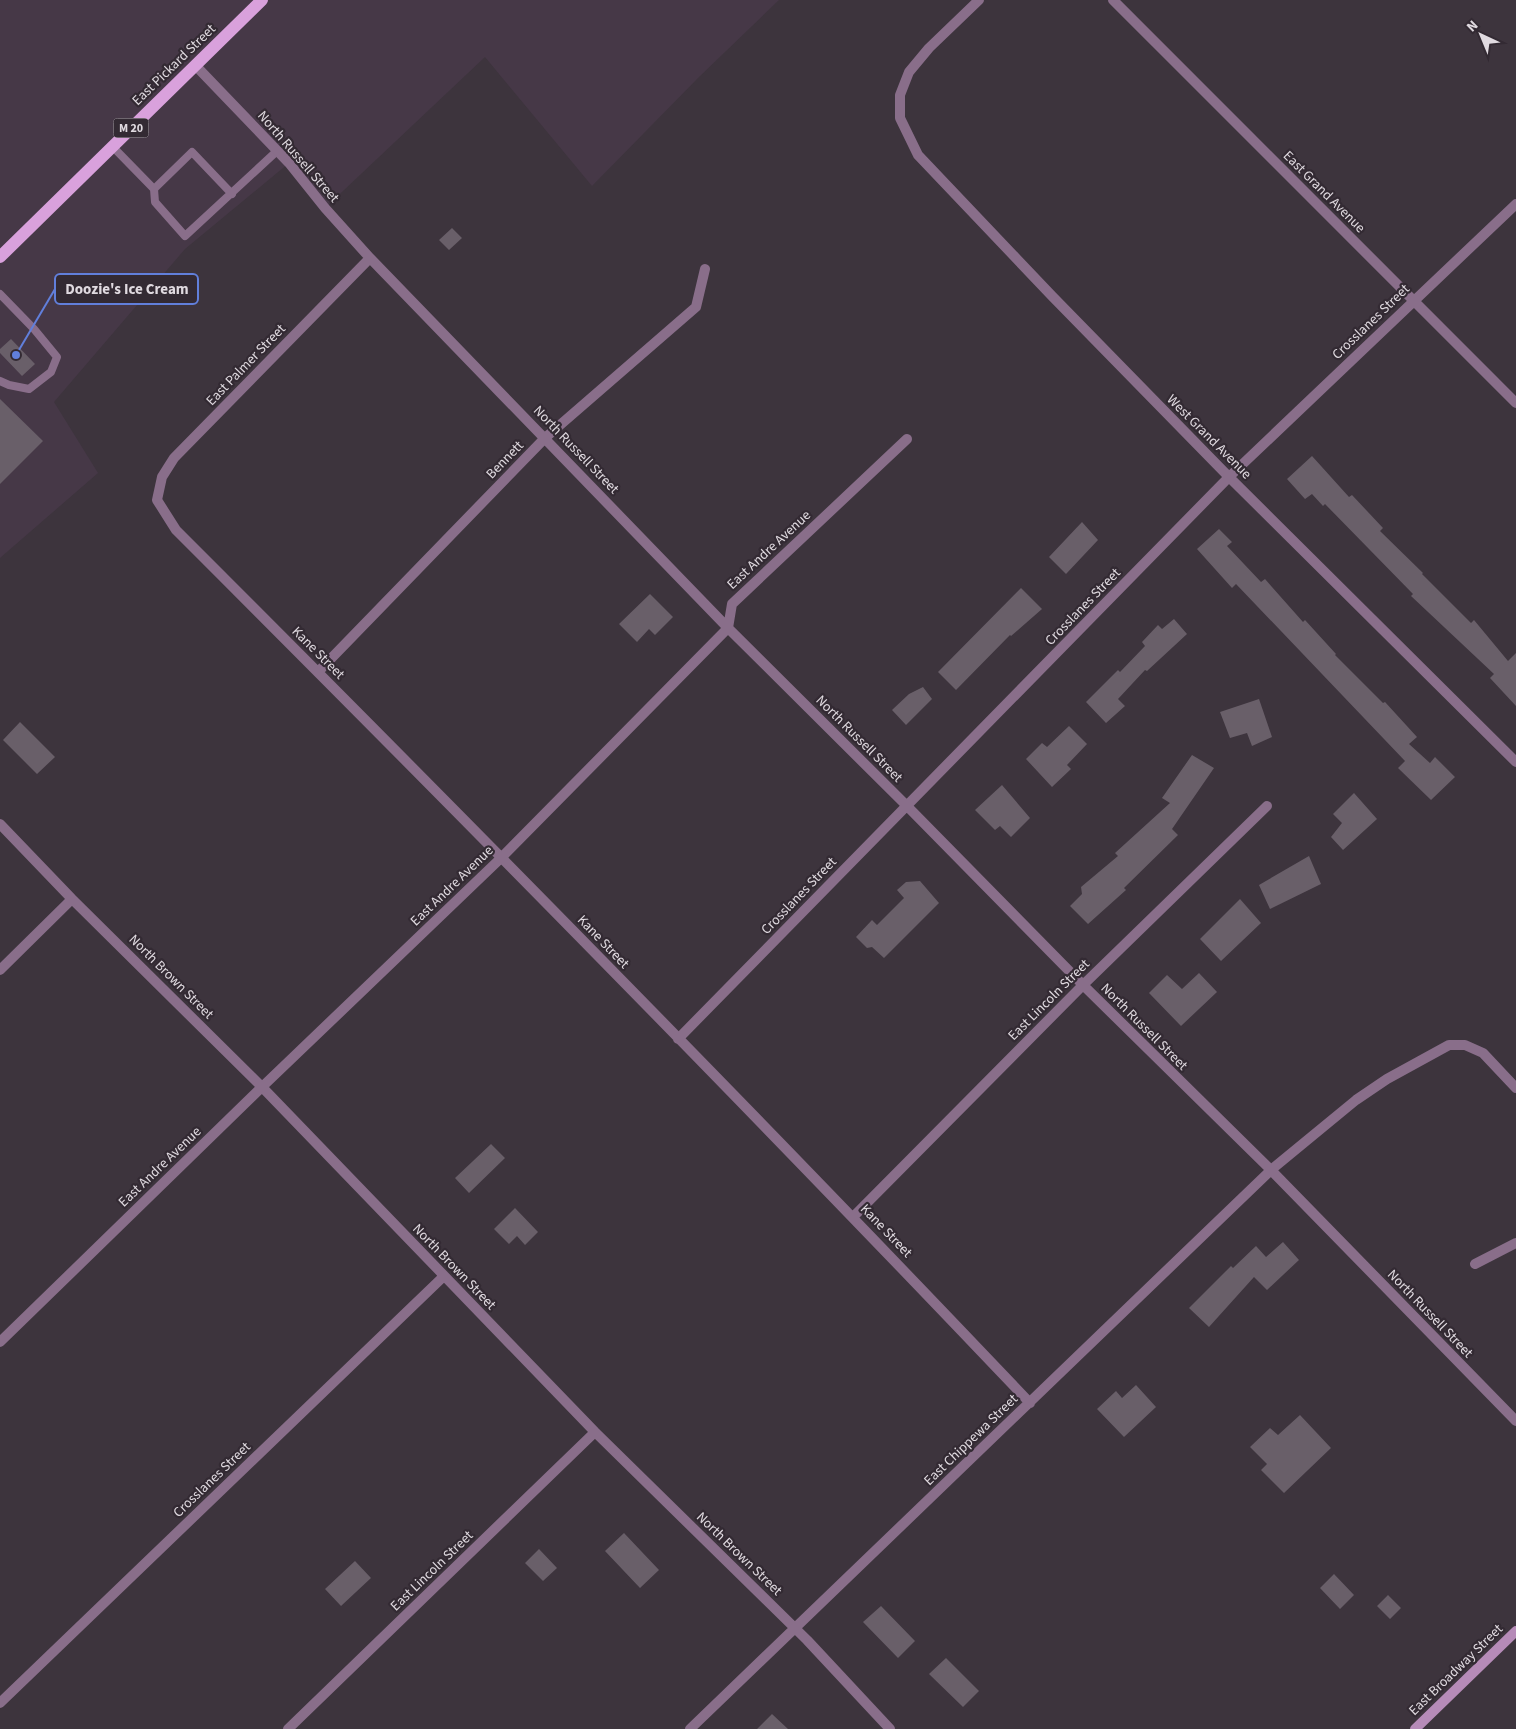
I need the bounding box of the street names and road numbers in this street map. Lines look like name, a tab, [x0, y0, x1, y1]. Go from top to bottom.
street label: East Pickard Street	[128, 20, 221, 110]
street label: North Russell Street	[252, 107, 344, 208]
road number: M 20	[114, 119, 148, 138]
street label: East Grand Avenue	[1278, 146, 1370, 238]
street label: Crosslanes Street	[1328, 280, 1414, 364]
street label: East Palmer Street	[202, 319, 290, 410]
street label: West Grand Avenue	[1162, 390, 1256, 484]
street label: North Russell Street	[529, 401, 624, 499]
street label: Bennett	[482, 436, 529, 484]
street label: East Andre Avenue	[723, 506, 815, 594]
street label: Crosslanes Street	[1041, 564, 1125, 650]
street label: Kane Street	[287, 622, 349, 684]
street label: North Russell Street	[811, 691, 907, 787]
street label: East Andre Avenue	[406, 841, 498, 931]
street label: Crosslanes Street	[757, 853, 841, 939]
street label: Kane Street	[572, 911, 634, 973]
street label: North Brown Street	[124, 930, 218, 1024]
street label: East Lincoln Street	[1004, 954, 1095, 1045]
street label: North Russell Street	[1096, 979, 1192, 1075]
street label: East Andre Avenue	[114, 1122, 206, 1212]
street label: Kane Street	[855, 1200, 917, 1262]
street label: North Brown Street	[408, 1220, 501, 1315]
street label: North Russell Street	[1383, 1265, 1478, 1363]
street label: East Chippewa Street	[919, 1390, 1023, 1490]
street label: Crosslanes Street	[169, 1438, 255, 1522]
street label: North Brown Street	[692, 1508, 787, 1601]
street label: East Lincoln Street	[386, 1526, 478, 1616]
street label: East Broadway Street	[1404, 1620, 1508, 1720]

